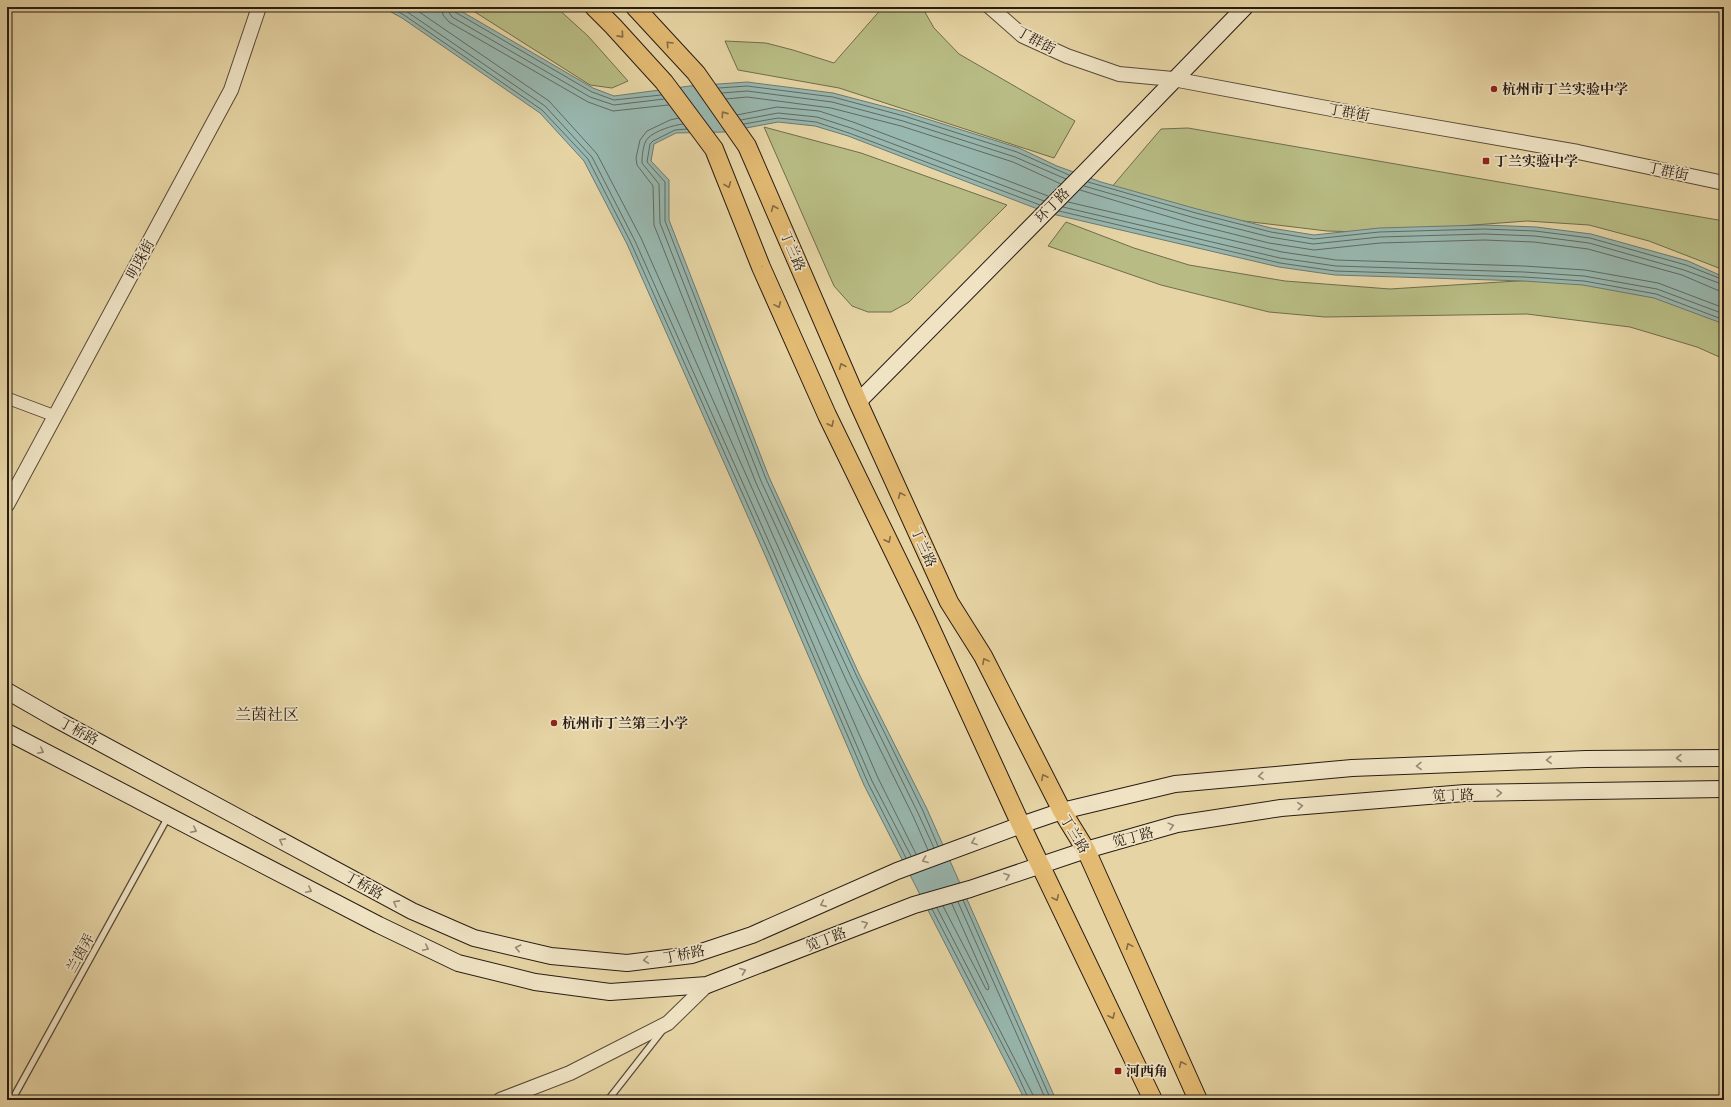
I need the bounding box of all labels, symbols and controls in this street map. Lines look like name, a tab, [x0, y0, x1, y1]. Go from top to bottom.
street label: 丁群街	[1013, 22, 1059, 59]
one-way arrow	[617, 30, 624, 38]
one-way arrow	[667, 41, 674, 49]
place label: 杭州市丁兰实验中学	[1502, 80, 1628, 99]
marker: 杭州市丁兰实验中学	[1489, 84, 1499, 94]
street label: 丁群街	[1327, 99, 1371, 125]
one-way arrow	[722, 111, 729, 118]
place label: 丁兰实验中学	[1494, 152, 1578, 171]
marker: 丁兰实验中学	[1481, 156, 1491, 166]
street label: 丁群街	[1645, 158, 1690, 185]
one-way arrow	[724, 181, 732, 188]
street label: 环丁路	[1031, 184, 1074, 227]
one-way arrow	[771, 205, 779, 213]
street label: 丁兰路	[776, 228, 809, 274]
street label: 明珠街	[122, 236, 159, 282]
one-way arrow	[773, 301, 781, 309]
one-way arrow	[839, 362, 847, 369]
one-way arrow	[826, 420, 834, 427]
one-way arrow	[898, 492, 906, 500]
street label: 丁兰路	[906, 524, 941, 570]
one-way arrow	[883, 536, 891, 544]
one-way arrow	[983, 657, 990, 665]
district label: 兰茵社区	[235, 704, 299, 726]
street label: 丁桥路	[56, 713, 102, 750]
place label: 杭州市丁兰第三小学	[562, 714, 688, 733]
marker: 杭州市丁兰第三小学	[549, 718, 559, 728]
one-way arrow	[37, 746, 45, 754]
one-way arrow	[1676, 754, 1682, 762]
one-way arrow	[1546, 756, 1552, 765]
one-way arrow	[1416, 761, 1422, 770]
one-way arrow	[1258, 772, 1264, 781]
one-way arrow	[1041, 773, 1049, 781]
street label: 笕丁路	[1432, 785, 1474, 806]
one-way arrow	[1496, 789, 1502, 797]
one-way arrow	[1297, 802, 1303, 811]
street label: 丁兰路	[1056, 811, 1094, 857]
one-way arrow	[1168, 822, 1175, 831]
street label: 笕丁路	[1110, 823, 1156, 852]
one-way arrow	[190, 825, 197, 833]
one-way arrow	[279, 838, 286, 846]
one-way arrow	[971, 838, 978, 846]
one-way arrow	[922, 856, 929, 864]
street label: 丁桥路	[341, 867, 387, 904]
one-way arrow	[1003, 872, 1010, 881]
one-way arrow	[305, 885, 313, 892]
one-way arrow	[1051, 894, 1059, 902]
one-way arrow	[819, 899, 826, 907]
one-way arrow	[393, 900, 401, 907]
one-way arrow	[861, 921, 868, 929]
street label: 笕丁路	[803, 923, 849, 956]
street label: 兰茵弄	[62, 930, 99, 976]
street label: 丁桥路	[662, 941, 707, 968]
one-way arrow	[1126, 942, 1134, 950]
one-way arrow	[421, 943, 429, 951]
one-way arrow	[514, 945, 521, 953]
one-way arrow	[643, 956, 649, 965]
one-way arrow	[740, 967, 747, 975]
one-way arrow	[1107, 1012, 1115, 1019]
one-way arrow	[1179, 1061, 1187, 1069]
place label: 河西角	[1126, 1062, 1168, 1081]
marker: 河西角	[1113, 1066, 1123, 1076]

